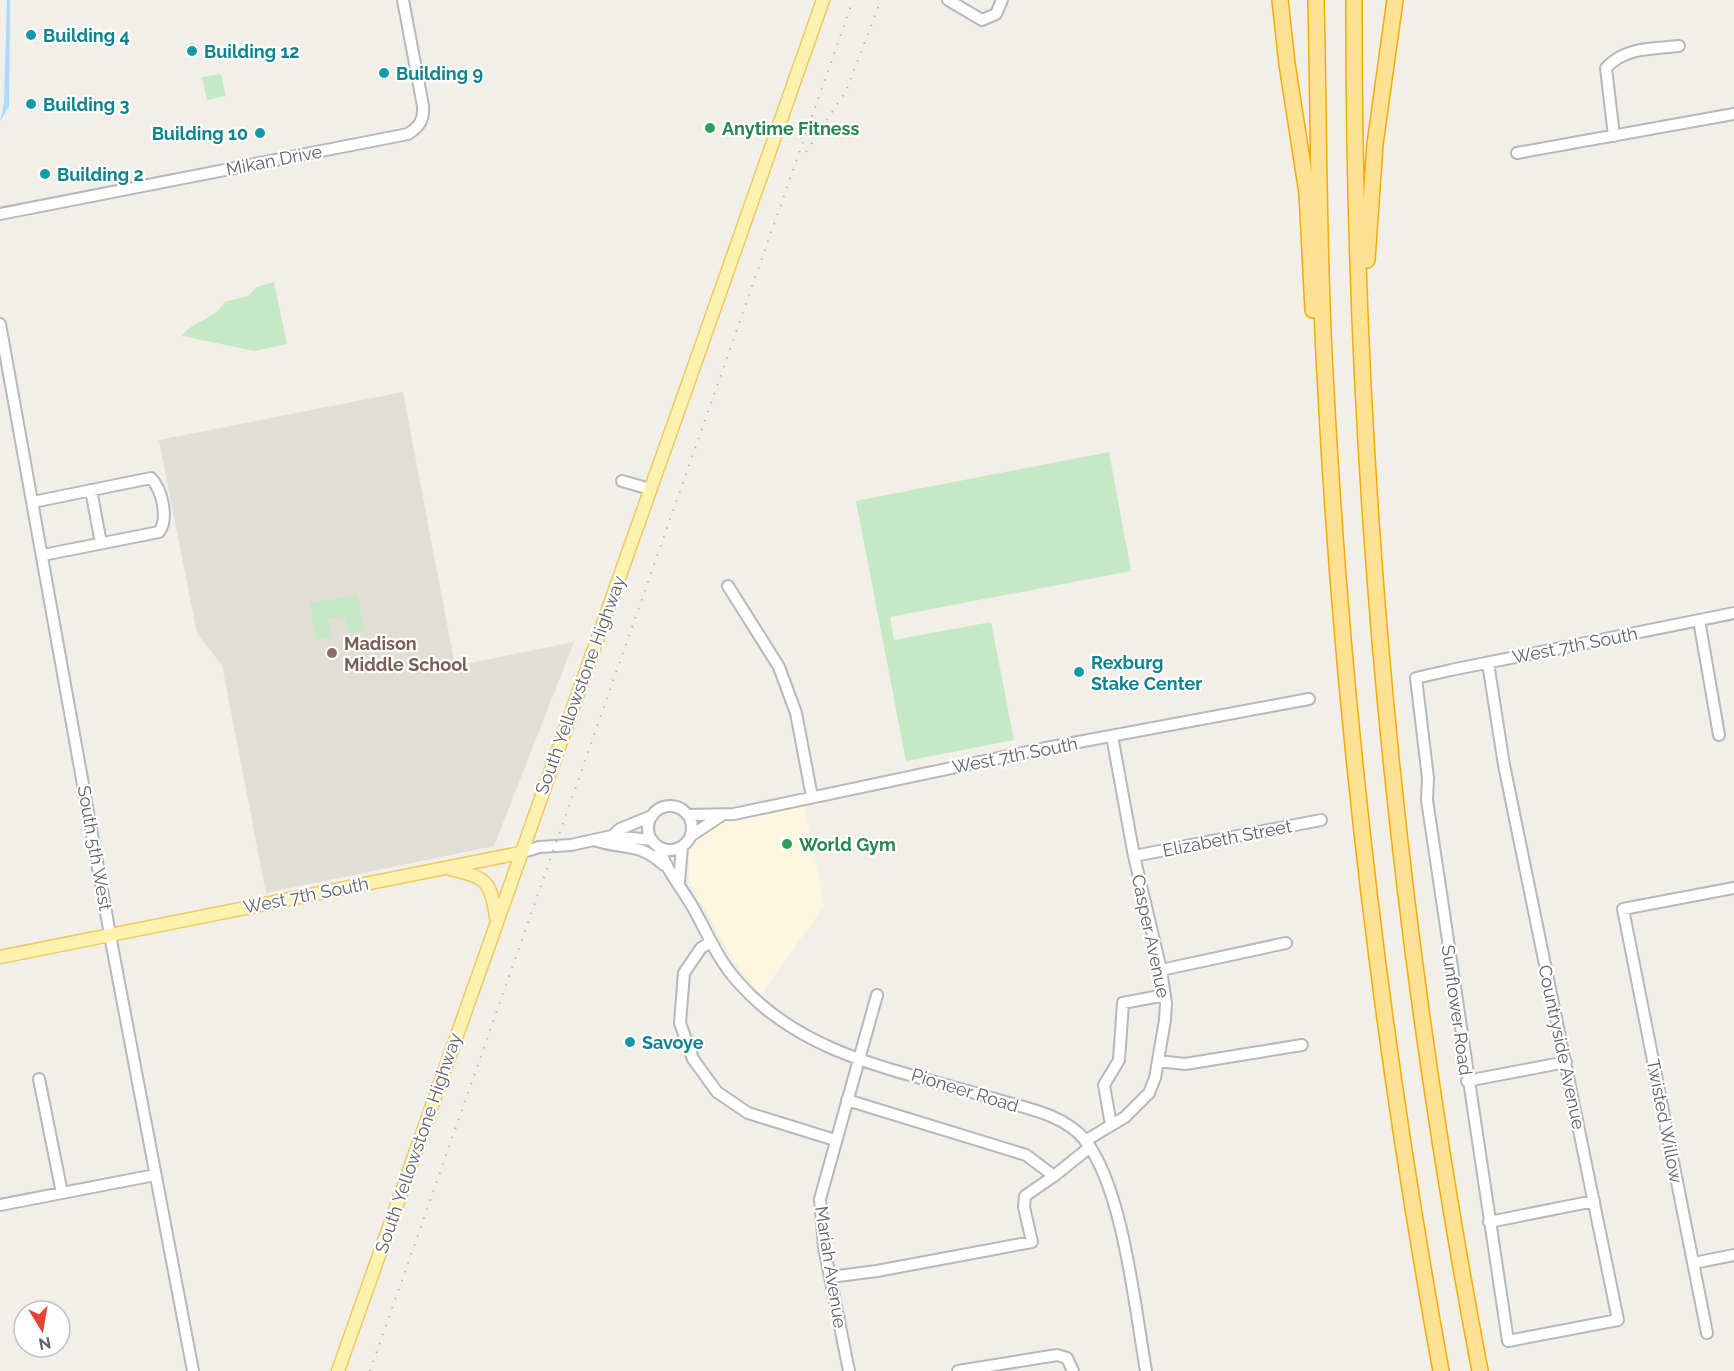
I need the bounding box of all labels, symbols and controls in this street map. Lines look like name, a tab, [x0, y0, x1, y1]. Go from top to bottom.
place label: Building 4	[43, 25, 130, 46]
marker: Building 4	[24, 28, 38, 42]
place label: Building 12	[204, 41, 299, 62]
marker: Building 12	[185, 44, 199, 58]
place label: Building 9	[396, 63, 483, 84]
marker: Building 9	[377, 66, 391, 80]
place label: Building 3	[43, 94, 129, 115]
marker: Building 3	[24, 97, 38, 111]
place label: Anytime Fitness	[722, 118, 859, 139]
marker: Anytime Fitness	[703, 121, 717, 135]
place label: Building 10	[152, 123, 248, 144]
marker: Building 10	[253, 126, 267, 140]
street label: Mikan Drive	[224, 140, 324, 180]
place label: Building 2	[57, 164, 144, 185]
marker: Building 2	[38, 167, 52, 181]
street label: South Yellowstone Highway	[531, 573, 629, 797]
street label: West 7th South	[1511, 623, 1639, 667]
place label: Madison Middle School	[344, 633, 468, 675]
marker: Madison Middle School	[325, 646, 339, 660]
place label: Rexburg Stake Center	[1091, 652, 1202, 694]
marker: Rexburg Stake Center	[1072, 665, 1086, 679]
street label: West 7th South	[951, 733, 1079, 777]
street label: South 5th West	[74, 784, 116, 912]
street label: Elizabeth Street	[1161, 815, 1293, 861]
place label: World Gym	[799, 834, 896, 855]
marker: World Gym	[780, 837, 794, 851]
street label: Casper Avenue	[1128, 872, 1174, 1000]
street label: West 7th South	[242, 873, 370, 917]
street label: Sunflower Road	[1437, 943, 1477, 1077]
street label: Countryside Avenue	[1534, 963, 1590, 1132]
street label: South Yellowstone Highway	[370, 1030, 466, 1256]
place label: Savoye	[642, 1032, 704, 1053]
marker: Savoye	[623, 1035, 637, 1049]
street label: Twisted Willow	[1643, 1057, 1687, 1185]
street label: Pioneer Road	[909, 1064, 1021, 1116]
street label: Mariah Avenue	[811, 1204, 851, 1330]
north arrow	[12, 1299, 72, 1359]
text: N	[37, 1333, 53, 1354]

